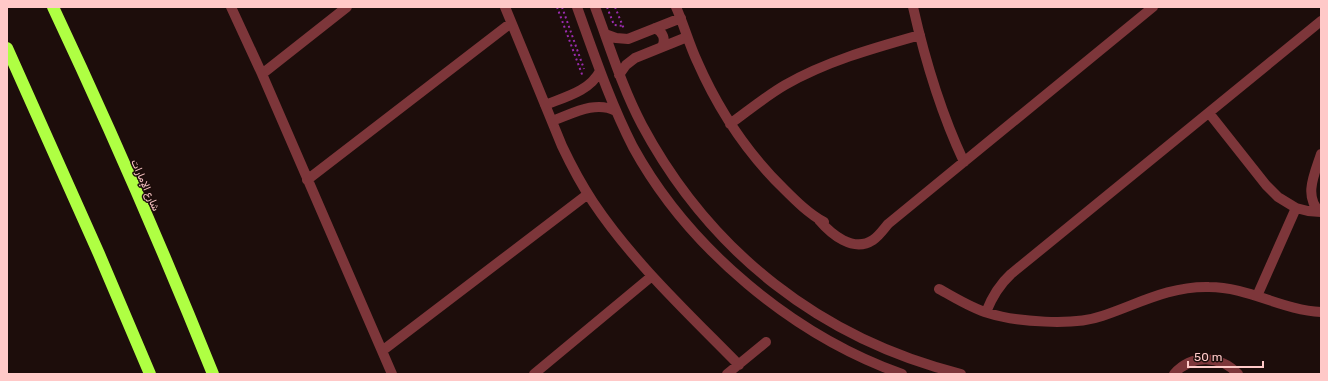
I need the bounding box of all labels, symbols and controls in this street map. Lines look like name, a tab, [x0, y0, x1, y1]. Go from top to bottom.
street label: شارع الإمارات	[127, 158, 162, 214]
scale bar	[1188, 343, 1263, 369]
text: 50 m	[1194, 350, 1222, 364]

